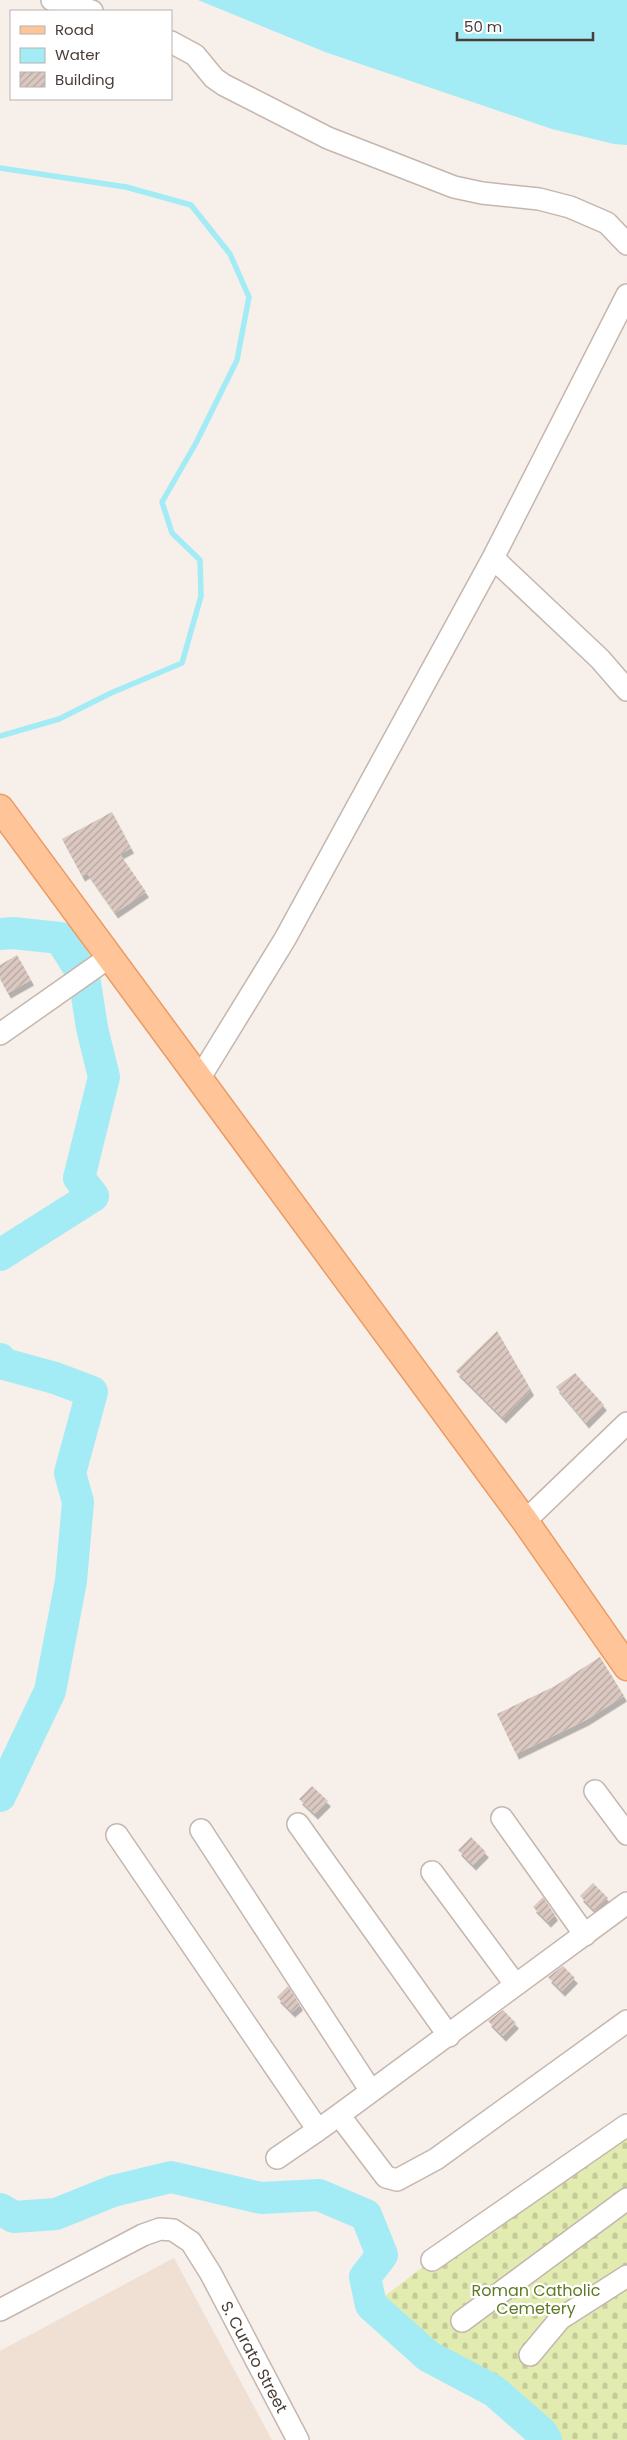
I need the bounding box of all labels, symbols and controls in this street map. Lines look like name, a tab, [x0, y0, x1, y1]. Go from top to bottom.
legend	[10, 10, 172, 100]
scale bar	[457, 10, 593, 42]
text: 50 m	[464, 16, 502, 37]
text: Road	[55, 19, 94, 40]
text: Water	[55, 44, 101, 65]
text: Building	[55, 69, 115, 90]
park label: Roman Catholic Cemetery	[472, 2279, 601, 2320]
street label: S. Curato Street	[215, 2297, 293, 2417]

